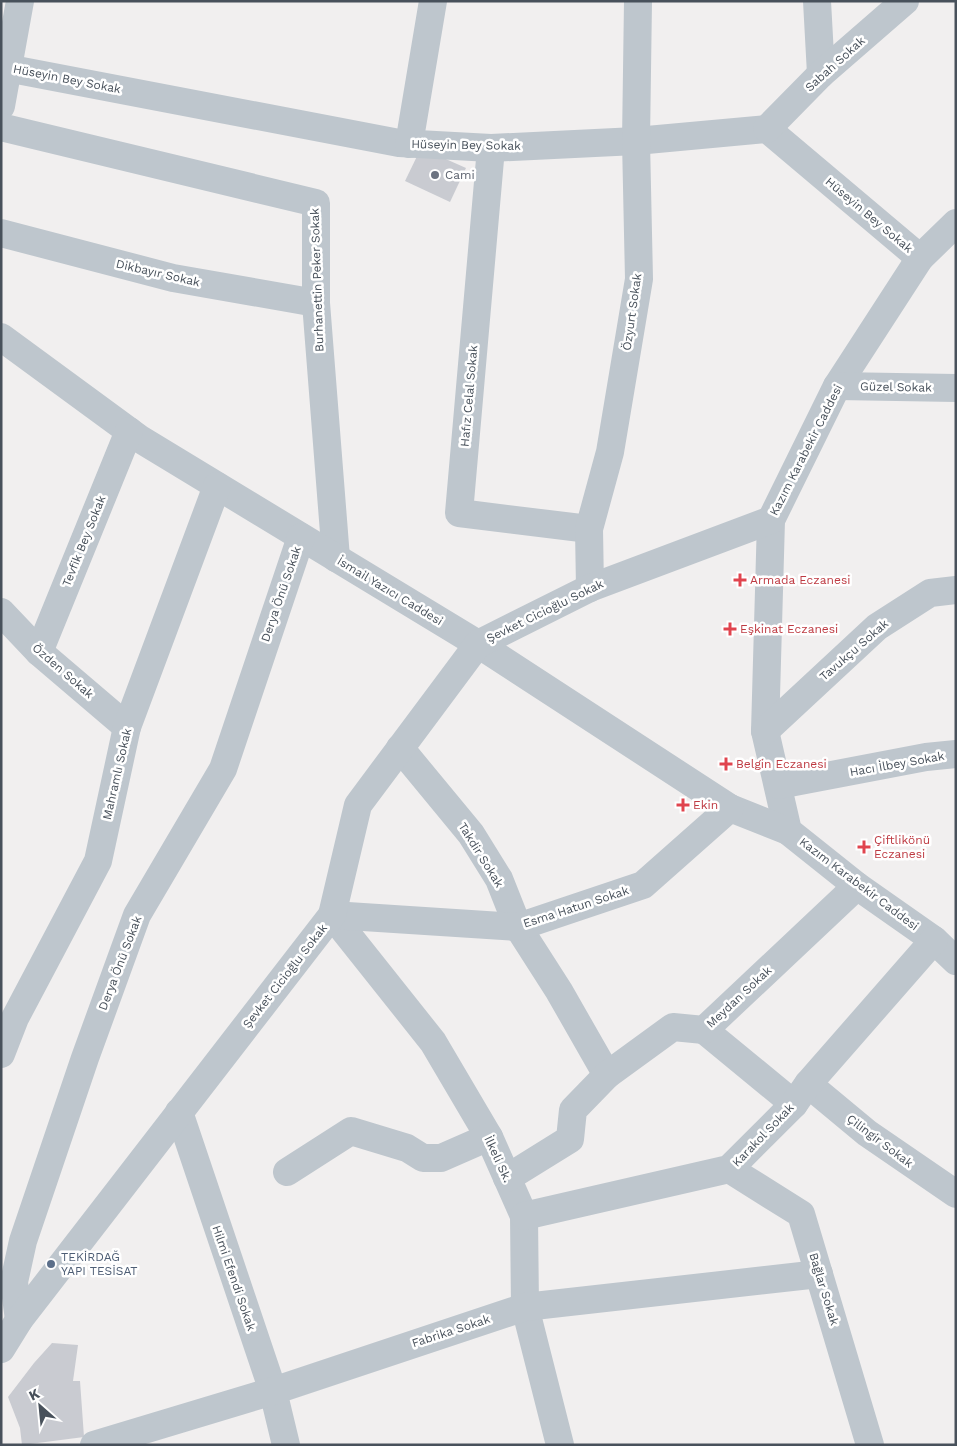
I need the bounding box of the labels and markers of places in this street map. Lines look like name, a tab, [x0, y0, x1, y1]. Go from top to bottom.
place label: Cami	[445, 168, 475, 182]
marker: Cami	[429, 169, 441, 181]
place label: Armada Eczanesi	[750, 573, 850, 587]
marker: Armada Eczanesi	[734, 574, 746, 586]
place label: Eşkinat Eczanesi	[740, 622, 838, 636]
marker: Eşkinat Eczanesi	[724, 623, 736, 635]
place label: Belgin Eczanesi	[736, 757, 827, 771]
marker: Belgin Eczanesi	[720, 758, 732, 770]
place label: Ekin	[693, 798, 718, 812]
marker: Ekin	[677, 799, 689, 811]
place label: Çiftlikönü Eczanesi	[874, 833, 930, 861]
marker: Çiftlikönü Eczanesi	[858, 841, 870, 853]
place label: TEKİRDAĞ YAPI TESİSAT	[61, 1250, 137, 1278]
marker: TEKİRDAĞ YAPI TESİSAT	[45, 1258, 57, 1270]

